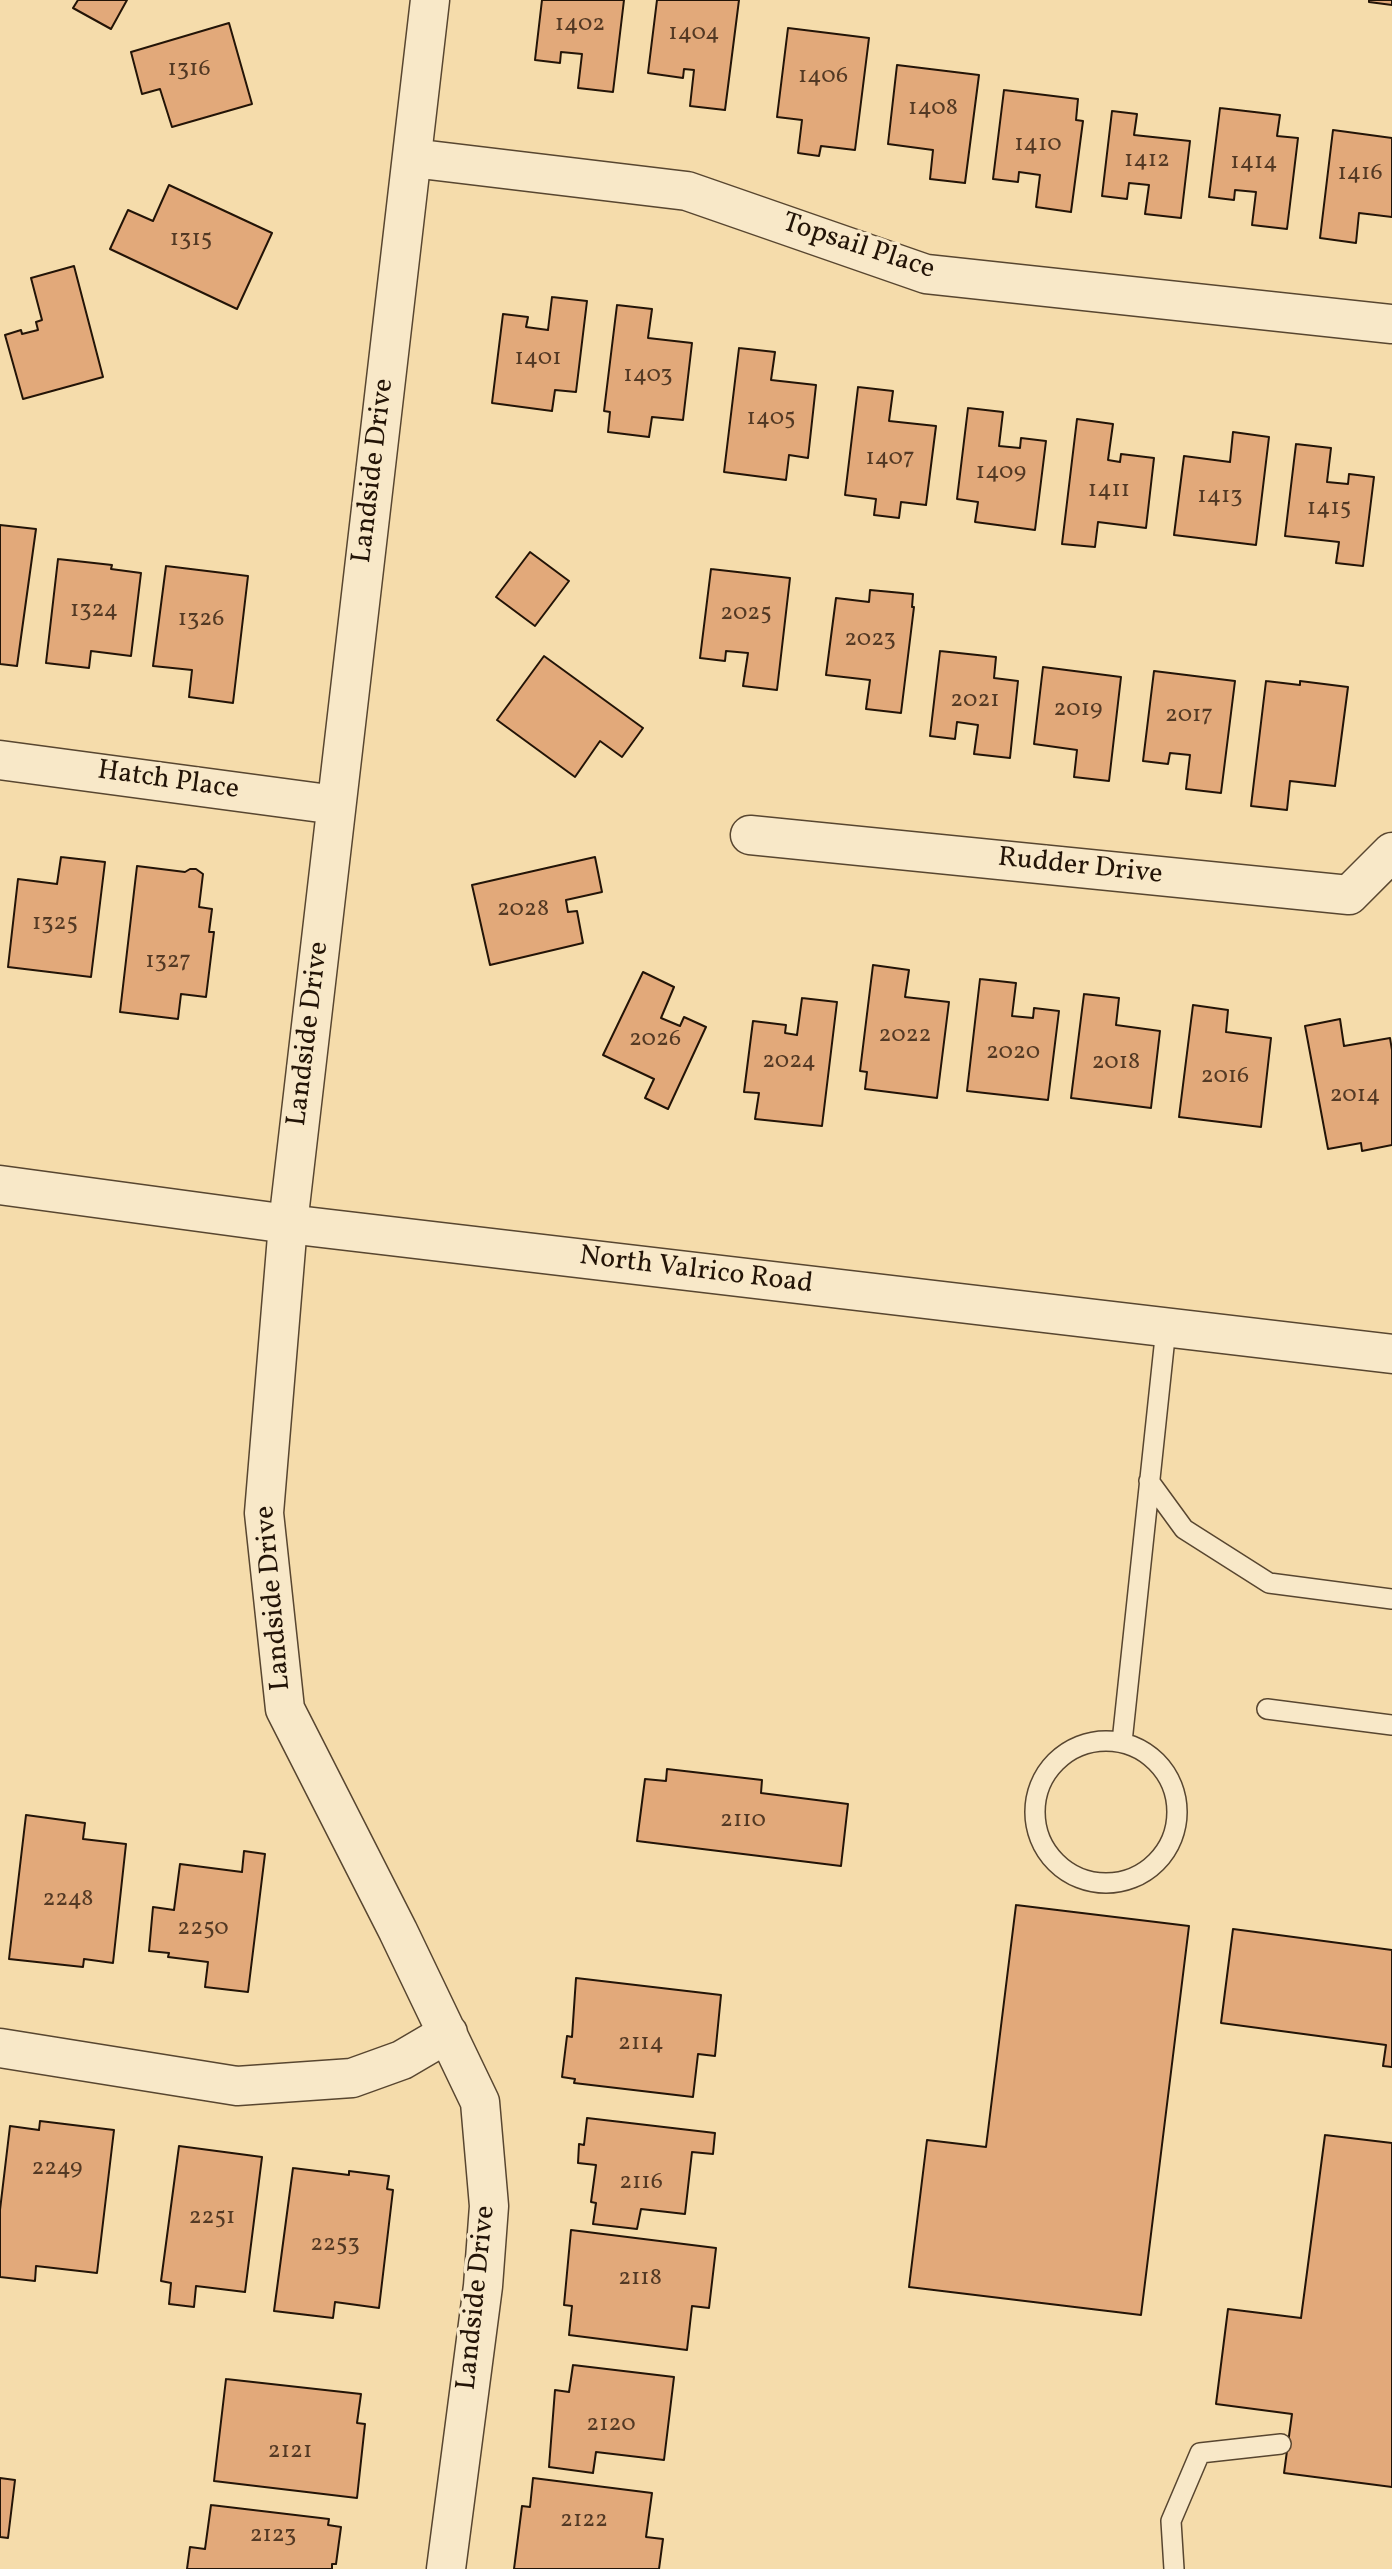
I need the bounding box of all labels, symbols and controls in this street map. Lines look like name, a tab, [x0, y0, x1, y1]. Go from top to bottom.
house number: 1402	[555, 12, 605, 40]
house number: 1404	[668, 21, 720, 49]
house number: 1316	[167, 57, 211, 85]
house number: 1406	[798, 64, 848, 92]
house number: 1408	[908, 96, 958, 124]
house number: 1410	[1014, 132, 1062, 160]
house number: 1412	[1124, 148, 1170, 176]
house number: 1414	[1230, 150, 1278, 178]
house number: 1416	[1337, 161, 1383, 189]
street label: Topsail Place	[778, 208, 938, 288]
house number: 1315	[170, 227, 212, 255]
house number: 1401	[515, 346, 561, 374]
house number: 1403	[623, 363, 673, 391]
street label: Landside Drive	[347, 377, 403, 565]
house number: 1405	[747, 406, 795, 434]
house number: 1407	[865, 446, 915, 474]
house number: 1409	[976, 460, 1026, 488]
house number: 1411	[1088, 478, 1130, 506]
house number: 1413	[1197, 484, 1243, 512]
house number: 1415	[1307, 496, 1351, 524]
house number: 1324	[70, 598, 118, 626]
house number: 2025	[720, 601, 772, 629]
house number: 1326	[178, 607, 224, 635]
house number: 2023	[844, 627, 896, 655]
house number: 2021	[950, 688, 1000, 716]
house number: 2019	[1054, 697, 1102, 725]
house number: 2017	[1165, 703, 1213, 731]
street label: Hatch Place	[95, 755, 241, 809]
street label: Rudder Drive	[996, 843, 1164, 893]
house number: 2028	[497, 897, 549, 925]
house number: 1325	[32, 911, 78, 939]
street label: Landside Drive	[282, 940, 338, 1128]
house number: 1327	[145, 949, 191, 977]
house number: 2022	[879, 1023, 931, 1051]
house number: 2026	[629, 1027, 681, 1055]
house number: 2020	[986, 1040, 1040, 1068]
house number: 2024	[762, 1049, 816, 1077]
house number: 2018	[1092, 1050, 1140, 1078]
house number: 2016	[1201, 1064, 1249, 1092]
house number: 2014	[1330, 1083, 1380, 1111]
street label: North Valrico Road	[577, 1241, 815, 1303]
street label: Landside Drive	[250, 1504, 300, 1692]
house number: 2110	[720, 1808, 766, 1836]
house number: 2248	[42, 1887, 94, 1915]
house number: 2250	[177, 1916, 229, 1944]
house number: 2114	[618, 2031, 664, 2059]
house number: 2249	[31, 2156, 83, 2184]
house number: 2116	[619, 2170, 663, 2198]
street label: Landside Drive	[452, 2204, 504, 2392]
house number: 2251	[189, 2205, 235, 2233]
house number: 2253	[310, 2232, 360, 2260]
house number: 2118	[618, 2266, 662, 2294]
house number: 2120	[586, 2412, 636, 2440]
house number: 2121	[268, 2439, 312, 2467]
house number: 2122	[560, 2508, 608, 2536]
house number: 2123	[250, 2523, 296, 2551]

